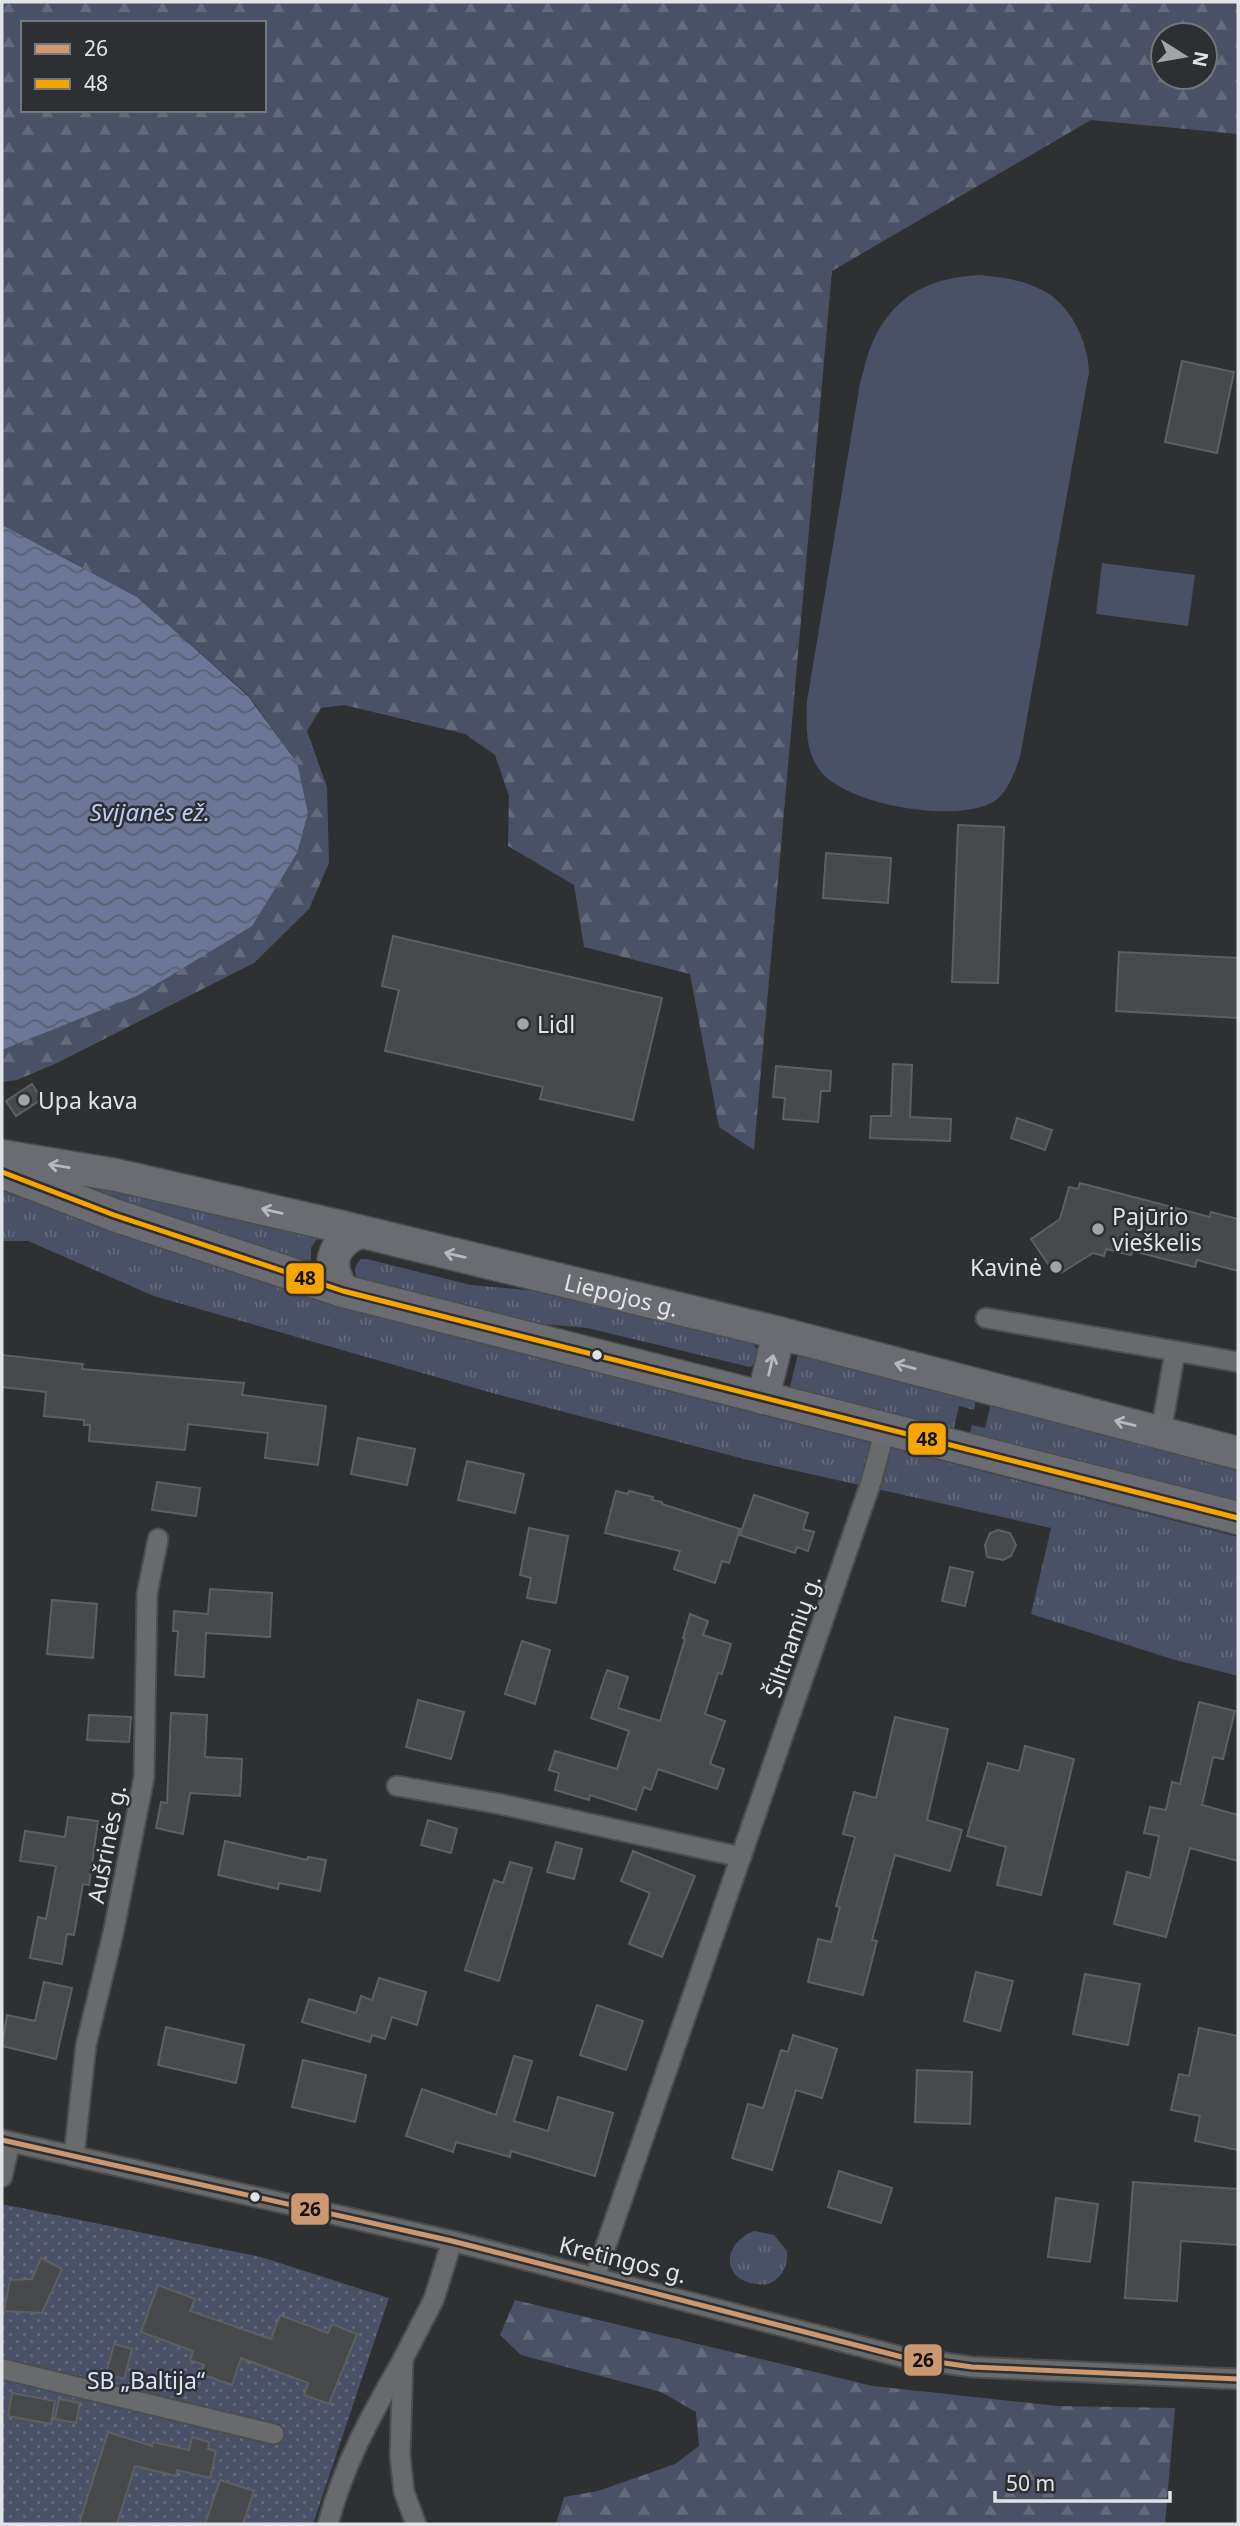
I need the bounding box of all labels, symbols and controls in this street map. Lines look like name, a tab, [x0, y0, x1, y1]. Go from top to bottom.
legend	[21, 21, 266, 112]
north arrow	[1149, 21, 1219, 91]
text: 26	[84, 34, 108, 62]
text: N	[1186, 49, 1215, 69]
text: 48	[84, 69, 108, 97]
water label: Svijanės ež.	[90, 795, 210, 828]
place label: Lidl	[537, 1008, 575, 1040]
marker: Lidl	[515, 1016, 531, 1032]
place label: Upa kava	[38, 1084, 138, 1116]
marker: Upa kava	[16, 1092, 32, 1108]
one-way arrow	[48, 1159, 71, 1172]
place label: Pajūrio vieškelis	[1112, 1200, 1202, 1258]
one-way arrow	[261, 1204, 284, 1217]
marker: Pajūrio vieškelis	[1090, 1221, 1106, 1237]
one-way arrow	[444, 1247, 467, 1261]
place label: Kavinė	[970, 1251, 1042, 1283]
marker: Kavinė	[1048, 1259, 1064, 1275]
line badge: 48	[285, 1262, 325, 1295]
text: 48	[294, 1265, 316, 1291]
street label: Liepojos g.	[561, 1266, 682, 1324]
unlabelled marker	[590, 1348, 604, 1362]
one-way arrow	[765, 1355, 778, 1377]
one-way arrow	[894, 1359, 916, 1372]
one-way arrow	[1114, 1416, 1137, 1429]
line badge: 48	[907, 1422, 947, 1456]
text: 48	[916, 1426, 938, 1452]
street label: Šiltnamių g.	[756, 1570, 828, 1702]
street label: Aušrinės g.	[79, 1782, 133, 1906]
unlabelled marker	[248, 2190, 262, 2204]
line badge: 26	[290, 2192, 330, 2226]
text: 26	[299, 2196, 321, 2222]
street label: Kretingos g.	[556, 2228, 690, 2290]
line badge: 26	[903, 2343, 943, 2377]
text: 26	[912, 2347, 934, 2373]
park label: SB „Baltija“	[87, 2364, 205, 2396]
scale bar	[995, 2460, 1170, 2504]
text: 50 m	[1006, 2469, 1055, 2497]

